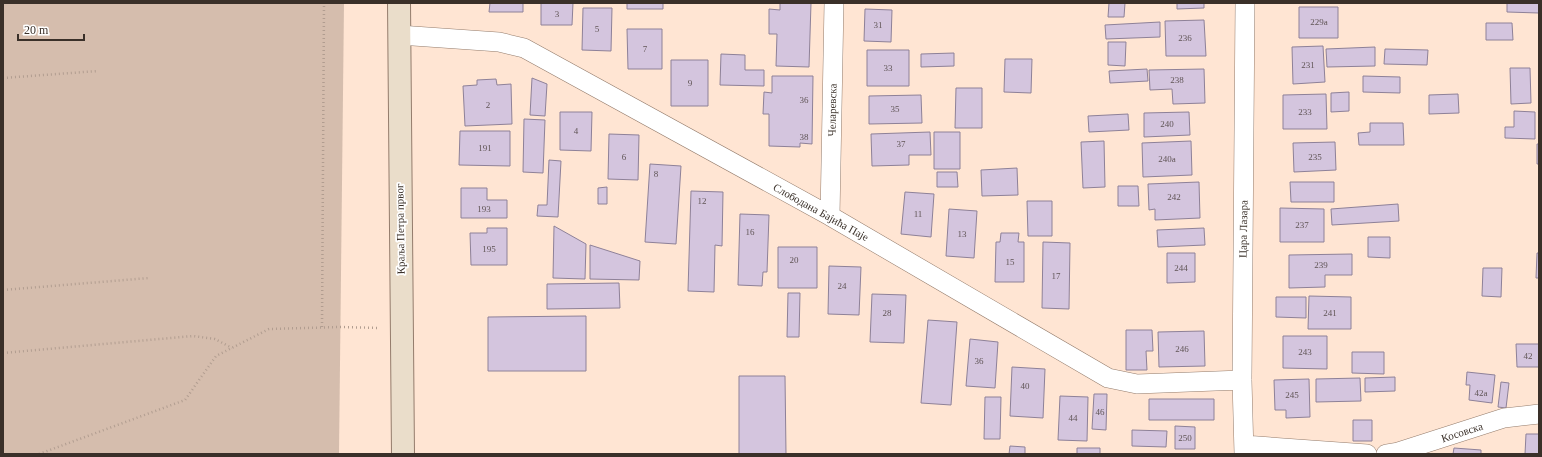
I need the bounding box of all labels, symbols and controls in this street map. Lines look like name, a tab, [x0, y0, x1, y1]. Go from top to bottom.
house number: 3	[555, 9, 560, 19]
scale bar	[18, 16, 84, 42]
house number: 229a	[1310, 17, 1328, 27]
house number: 31	[874, 20, 883, 30]
text: 20 m	[24, 23, 49, 37]
house number: 5	[595, 24, 600, 34]
house number: 236	[1178, 33, 1192, 43]
house number: 7	[643, 44, 648, 54]
house number: 231	[1301, 60, 1315, 70]
house number: 33	[884, 63, 893, 73]
house number: 238	[1170, 75, 1184, 85]
house number: 9	[688, 78, 693, 88]
street label: Челаревска	[826, 83, 838, 137]
house number: 36	[800, 95, 809, 105]
house number: 2	[486, 100, 490, 110]
house number: 35	[891, 104, 900, 114]
house number: 233	[1298, 107, 1312, 117]
house number: 240	[1160, 119, 1174, 129]
house number: 4	[574, 126, 579, 136]
house number: 38	[800, 132, 809, 142]
house number: 37	[897, 139, 906, 149]
house number: 191	[478, 143, 492, 153]
house number: 6	[622, 152, 627, 162]
house number: 235	[1308, 152, 1322, 162]
house number: 240a	[1158, 154, 1176, 164]
house number: 8	[654, 169, 659, 179]
street label: Слободана Бајића Паје	[771, 181, 871, 243]
street label: Краља Петра првог	[393, 183, 407, 274]
house number: 242	[1167, 192, 1181, 202]
house number: 12	[698, 196, 707, 206]
street label: Цара Лазара	[1236, 200, 1250, 258]
house number: 193	[477, 204, 491, 214]
house number: 11	[914, 209, 922, 219]
house number: 237	[1295, 220, 1309, 230]
house number: 16	[746, 227, 755, 237]
house number: 13	[958, 229, 967, 239]
house number: 195	[482, 244, 496, 254]
house number: 20	[790, 255, 799, 265]
house number: 15	[1006, 257, 1015, 267]
house number: 239	[1314, 260, 1328, 270]
house number: 244	[1174, 263, 1188, 273]
house number: 17	[1052, 271, 1061, 281]
house number: 24	[838, 281, 847, 291]
house number: 28	[883, 308, 892, 318]
house number: 241	[1323, 308, 1337, 318]
house number: 246	[1175, 344, 1189, 354]
house number: 243	[1298, 347, 1312, 357]
house number: 42	[1524, 351, 1533, 361]
house number: 36	[975, 356, 984, 366]
house number: 40	[1021, 381, 1030, 391]
house number: 42a	[1475, 388, 1488, 398]
house number: 245	[1285, 390, 1299, 400]
house number: 46	[1096, 407, 1105, 417]
house number: 44	[1069, 413, 1078, 423]
street label: Косовска	[1440, 420, 1484, 444]
house number: 250	[1178, 433, 1192, 443]

